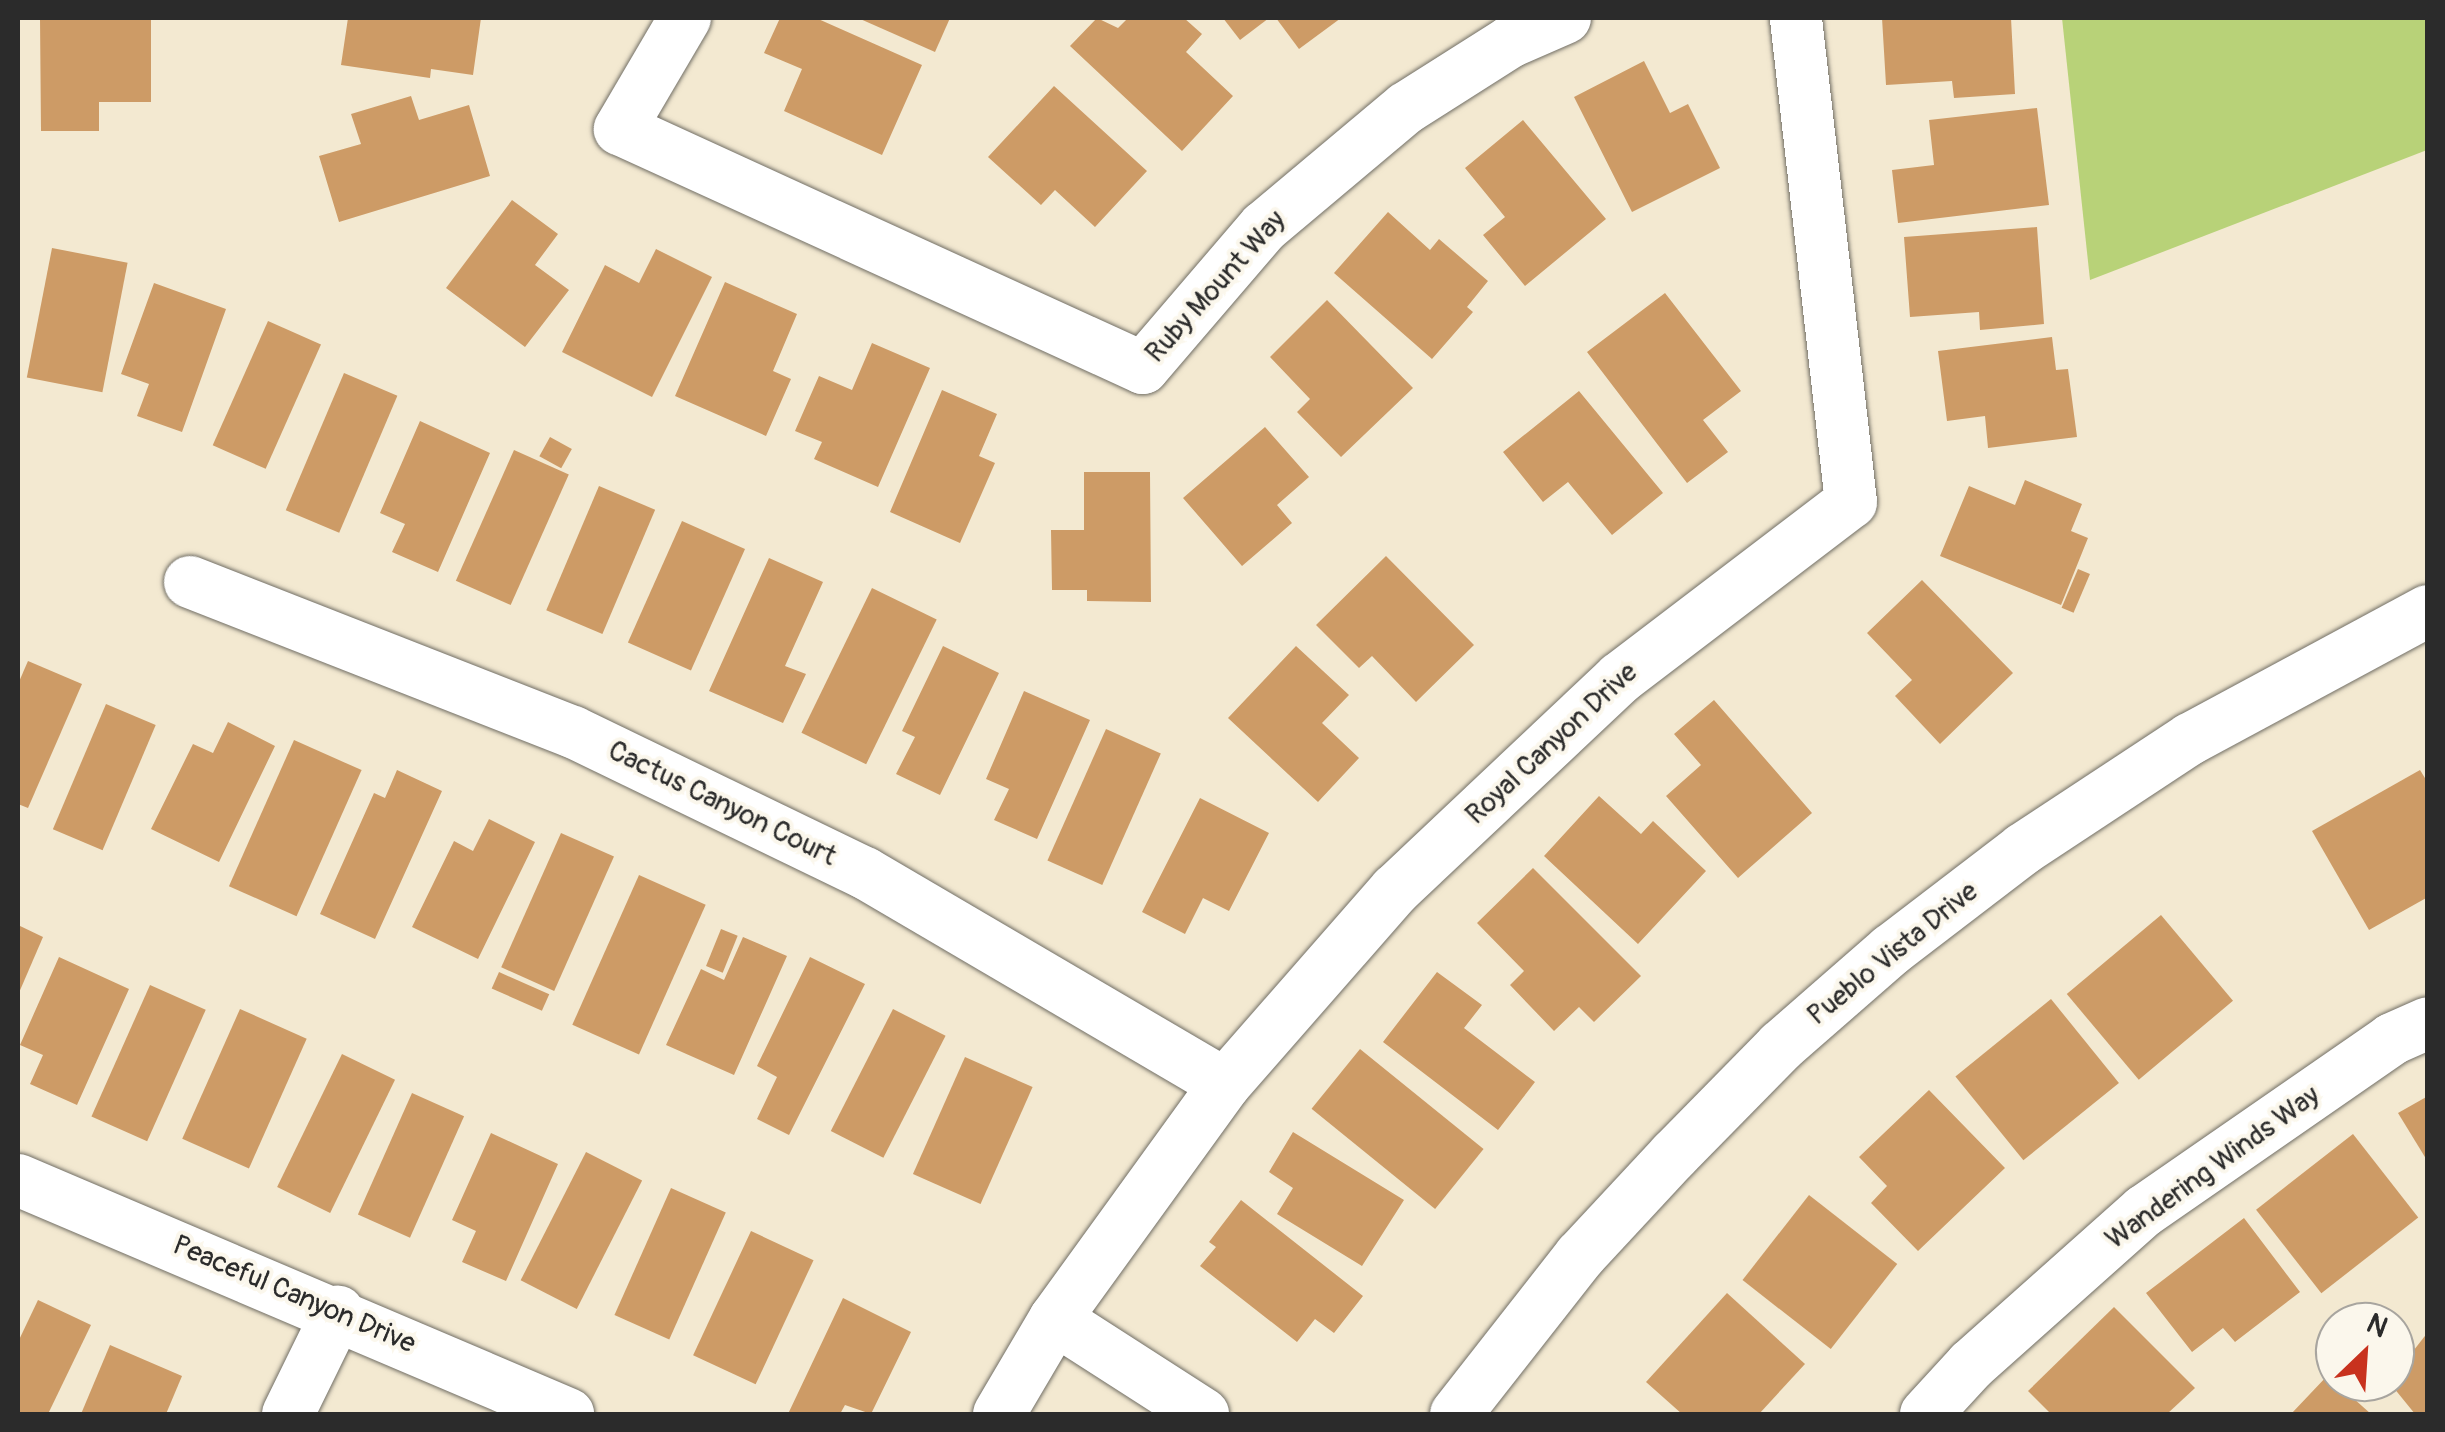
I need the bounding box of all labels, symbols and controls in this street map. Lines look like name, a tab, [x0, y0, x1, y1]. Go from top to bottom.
street label: Ruby Mount Way	[1139, 204, 1293, 370]
street label: Royal Canyon Drive	[1459, 656, 1645, 832]
street label: Cactus Canyon Court	[602, 734, 842, 874]
street label: Pueblo Vista Drive	[1801, 875, 1985, 1033]
street label: Wandering Winds Way	[2100, 1079, 2326, 1257]
street label: Peaceful Canyon Drive	[168, 1229, 420, 1361]
north arrow	[2315, 1302, 2415, 1402]
text: N	[2361, 1306, 2393, 1346]

